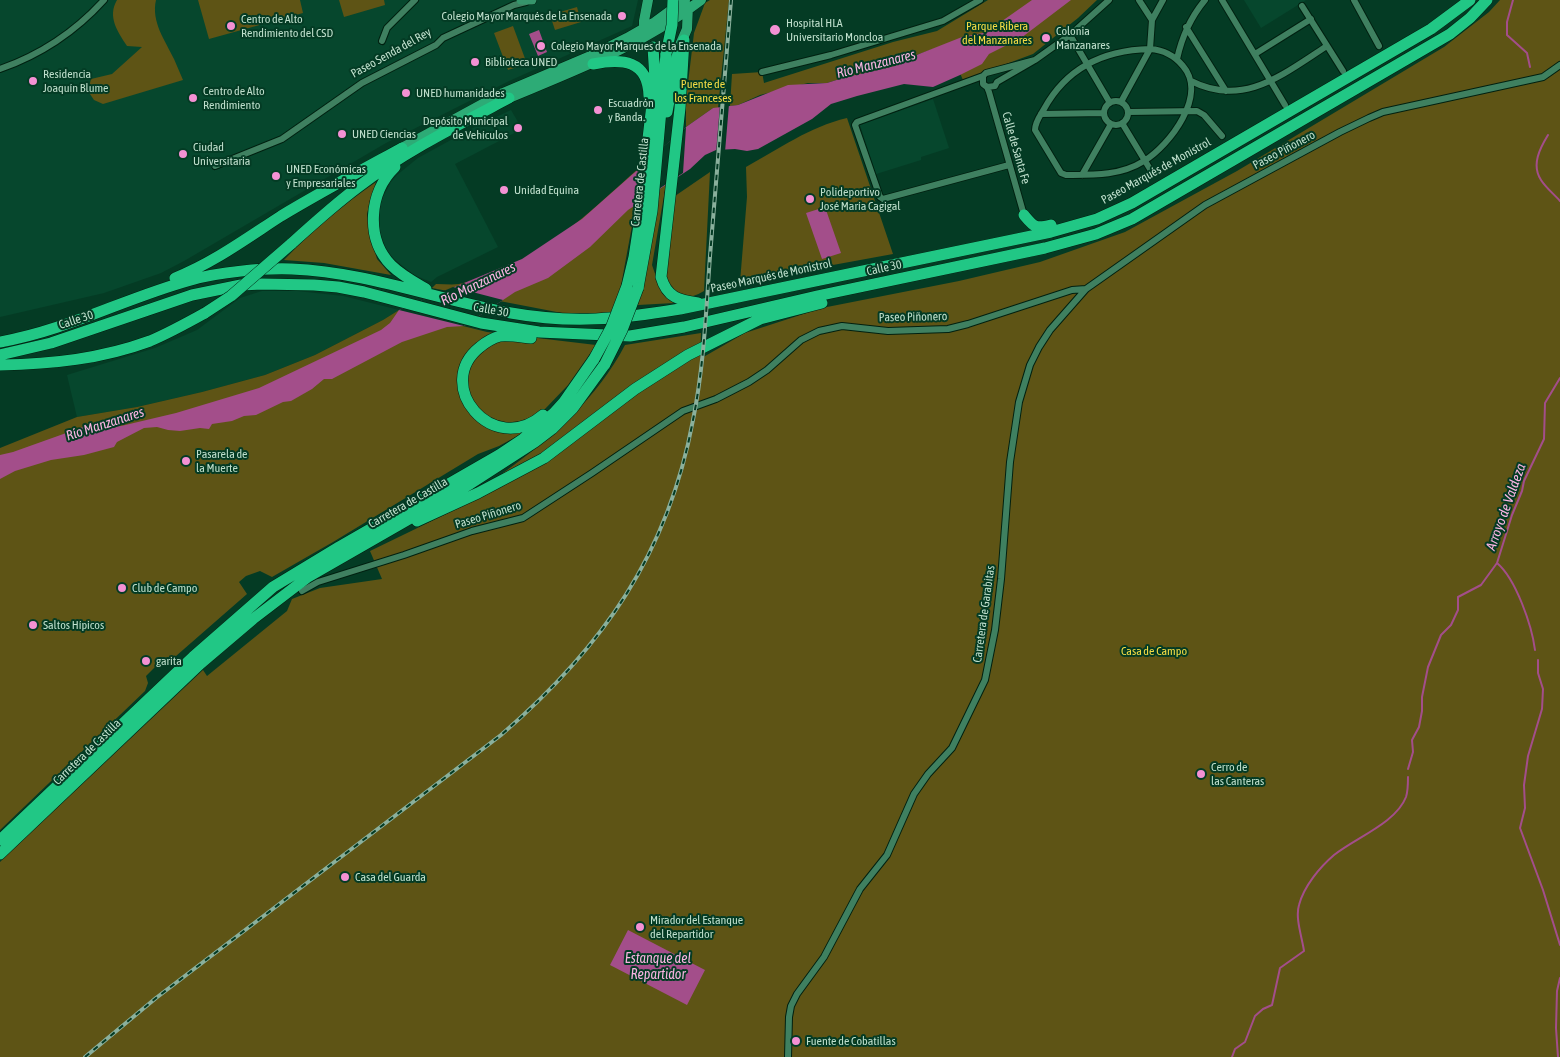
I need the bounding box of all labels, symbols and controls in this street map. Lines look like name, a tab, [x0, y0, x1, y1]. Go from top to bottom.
place label: Colegio Mayor Marqués de la Ensenada	[442, 9, 612, 23]
marker: Colegio Mayor Marqués de la Ensenada	[616, 10, 628, 22]
place label: Centro de Alto Rendimiento del CSD	[241, 12, 333, 40]
place label: Hospital HLA Universitario Moncloa	[786, 16, 883, 44]
park label: Parque Ribera del Manzanares	[962, 19, 1032, 47]
marker: Centro de Alto Rendimiento del CSD	[225, 20, 237, 32]
marker: Hospital HLA Universitario Moncloa	[768, 23, 782, 37]
place label: Colonia Manzanares	[1056, 24, 1110, 52]
street label: Paseo Senda del Rey	[348, 25, 434, 81]
marker: Colonia Manzanares	[1040, 32, 1052, 44]
place label: Colegio Mayor Marques de la Ensenada	[551, 39, 721, 53]
marker: Colegio Mayor Marques de la Ensenada	[535, 40, 547, 52]
water label: Río Manzanares	[835, 46, 917, 82]
place label: Biblioteca UNED	[485, 55, 557, 69]
marker: Biblioteca UNED	[469, 56, 481, 68]
place label: Residencia Joaquín Blume	[43, 67, 109, 95]
marker: Residencia Joaquín Blume	[27, 75, 39, 87]
park label: Puente de los Franceses	[674, 77, 732, 105]
place label: Centro de Alto Rendimiento	[203, 84, 265, 112]
place label: UNED humanidades	[416, 86, 505, 100]
marker: UNED humanidades	[400, 87, 412, 99]
marker: Centro de Alto Rendimiento	[187, 92, 199, 104]
place label: Escuadrón y Banda.	[608, 96, 654, 124]
marker: Escuadrón y Banda.	[592, 104, 604, 116]
street label: Calle de Santa Fe	[999, 110, 1033, 186]
place label: Depósito Municipal de Vehículos	[423, 114, 508, 142]
marker: Depósito Municipal de Vehículos	[512, 122, 524, 134]
place label: UNED Ciencias	[352, 127, 416, 141]
marker: UNED Ciencias	[336, 128, 348, 140]
street label: Paseo Piñonero	[1250, 128, 1318, 172]
street label: Paseo Marqués de Monistrol	[1099, 135, 1213, 207]
street label: Carretera de Castilla	[628, 137, 652, 227]
place label: Ciudad Universitaria	[193, 140, 250, 168]
marker: Ciudad Universitaria	[177, 148, 189, 160]
place label: UNED Económicas y Empresariales	[286, 162, 366, 190]
marker: UNED Económicas y Empresariales	[270, 170, 282, 182]
place label: Unidad Equina	[514, 183, 579, 197]
marker: Unidad Equina	[498, 184, 510, 196]
place label: Polideportivo José María Cagigal	[820, 185, 901, 213]
marker: Polideportivo José María Cagigal	[804, 193, 816, 205]
street label: Paseo Marqués de Monistrol	[709, 256, 833, 296]
street label: Calle 30	[865, 257, 903, 279]
water label: Río Manzanares	[438, 259, 518, 309]
street label: Calle 30	[472, 300, 510, 320]
street label: Calle 30	[57, 308, 95, 332]
street label: Paseo Piñonero	[879, 309, 947, 325]
water label: Río Manzanares	[64, 403, 146, 445]
place label: Pasarela de la Muerte	[196, 447, 248, 475]
marker: Pasarela de la Muerte	[180, 455, 192, 467]
water label: Arroyo de Valdeza	[1483, 461, 1529, 553]
street label: Carretera de Castilla	[366, 475, 450, 531]
street label: Paseo Piñonero	[453, 498, 523, 532]
street label: Carretera de Garabitas	[970, 564, 998, 664]
place label: Club de Campo	[132, 581, 197, 595]
marker: Club de Campo	[116, 582, 128, 594]
place label: Saltos Hípicos	[43, 618, 104, 632]
marker: Saltos Hípicos	[27, 619, 39, 631]
park label: Casa de Campo	[1121, 644, 1187, 658]
place label: garita	[156, 654, 182, 668]
marker: garita	[140, 655, 152, 667]
street label: Carretera de Castilla	[50, 716, 124, 788]
place label: Cerro de las Canteras	[1211, 760, 1264, 788]
marker: Cerro de las Canteras	[1195, 768, 1207, 780]
place label: Casa del Guarda	[355, 870, 426, 884]
marker: Casa del Guarda	[339, 871, 351, 883]
place label: Mirador del Estanque del Repartidor	[650, 913, 743, 941]
marker: Mirador del Estanque del Repartidor	[634, 921, 646, 933]
water label: Estanque del Repartidor	[625, 951, 691, 984]
place label: Fuente de Cobatillas	[806, 1034, 896, 1048]
marker: Fuente de Cobatillas	[790, 1035, 802, 1047]

